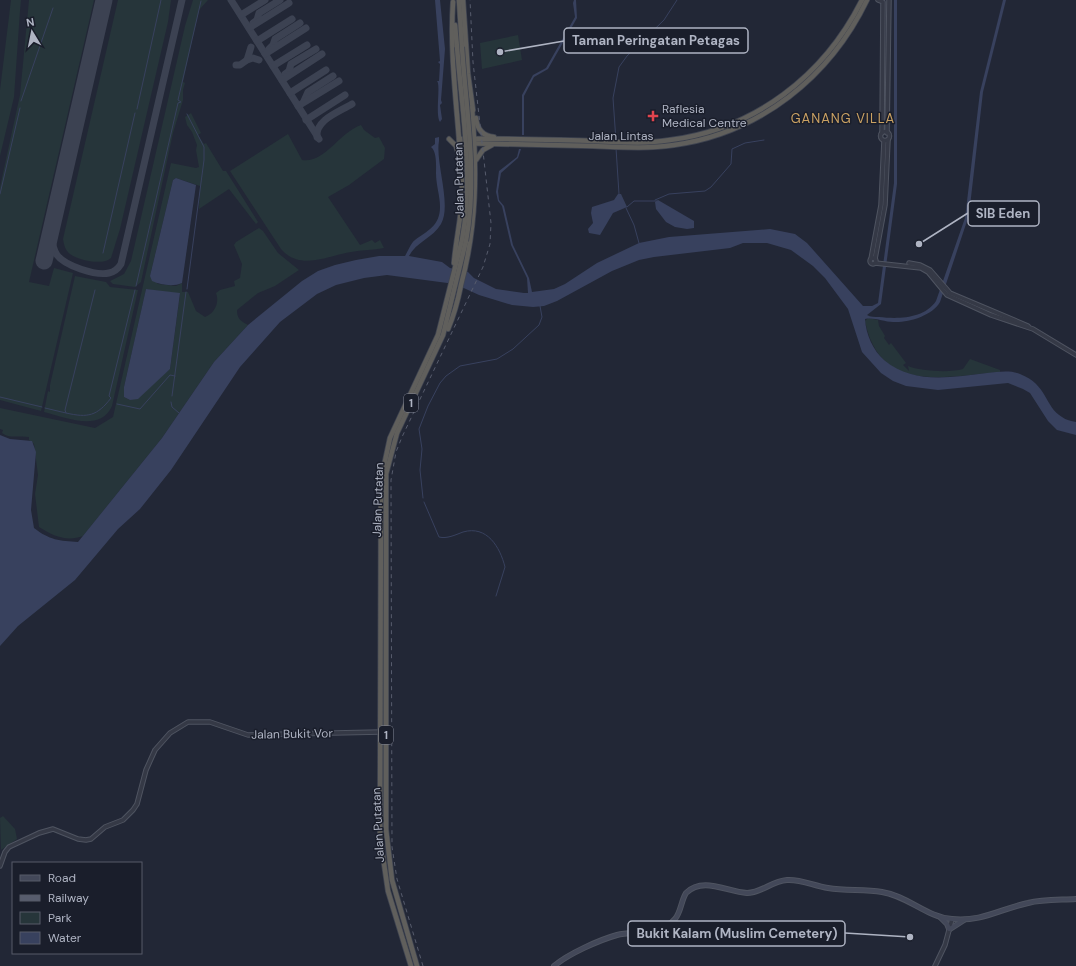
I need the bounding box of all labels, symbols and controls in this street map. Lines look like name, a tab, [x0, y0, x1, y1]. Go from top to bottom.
north arrow	[12, 12, 52, 52]
text: N	[25, 15, 35, 30]
callout: Taman Peringatan Petagas	[564, 28, 748, 53]
text: Taman Peringatan Petagas	[572, 32, 740, 49]
place label: Raflesia Medical Centre	[662, 101, 747, 131]
marker: Raflesia Medical Centre	[647, 110, 659, 122]
district label: GANANG VILLA	[791, 110, 895, 127]
street label: Jalan Lintas	[588, 128, 654, 144]
street label: Jalan Putatan	[450, 142, 468, 218]
callout: SIB Eden	[968, 201, 1039, 226]
text: SIB Eden	[976, 205, 1030, 222]
road number: 1	[404, 394, 418, 412]
street label: Jalan Putatan	[369, 462, 387, 538]
street label: Jalan Bukit Vor	[251, 725, 333, 743]
road number: 1	[379, 726, 393, 744]
street label: Jalan Putatan	[368, 787, 388, 863]
legend	[12, 862, 142, 954]
text: Road	[48, 870, 76, 886]
text: Railway	[48, 890, 89, 906]
text: Park	[48, 910, 72, 926]
callout: Bukit Kalam (Muslim Cemetery)	[628, 921, 845, 946]
text: Bukit Kalam (Muslim Cemetery)	[636, 925, 838, 942]
text: Water	[48, 930, 82, 946]

